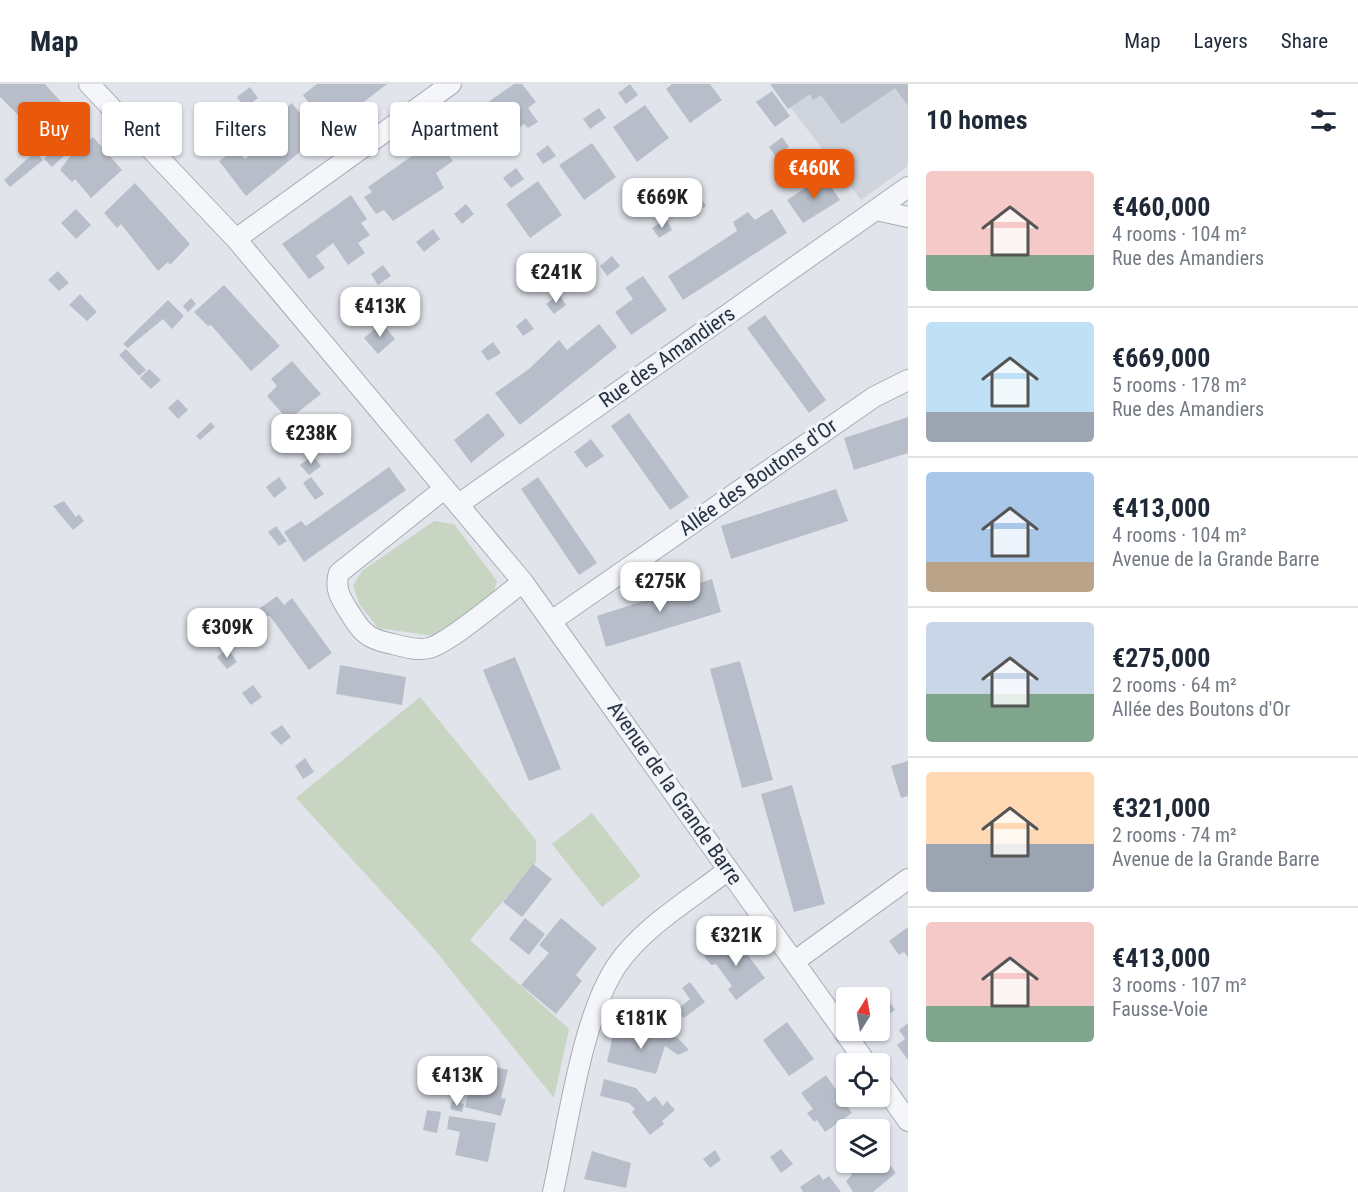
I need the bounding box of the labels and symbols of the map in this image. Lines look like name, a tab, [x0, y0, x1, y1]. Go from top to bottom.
pin: €460K	[772, 149, 856, 200]
pin: €669K	[620, 178, 704, 229]
pin: €241K	[514, 253, 598, 304]
pin: €413K	[338, 287, 422, 338]
street label: Rue des Amandiers	[595, 301, 739, 413]
street label: Allée des Boutons d'Or	[674, 413, 842, 541]
pin: €238K	[269, 414, 353, 465]
pin: €275K	[618, 562, 702, 613]
pin: €309K	[185, 608, 269, 659]
street label: Avenue de la Grande Barre	[603, 697, 747, 889]
pin: €321K	[694, 916, 778, 967]
north arrow	[836, 987, 890, 1041]
pin: €181K	[599, 999, 683, 1050]
pin: €413K	[415, 1056, 499, 1107]

